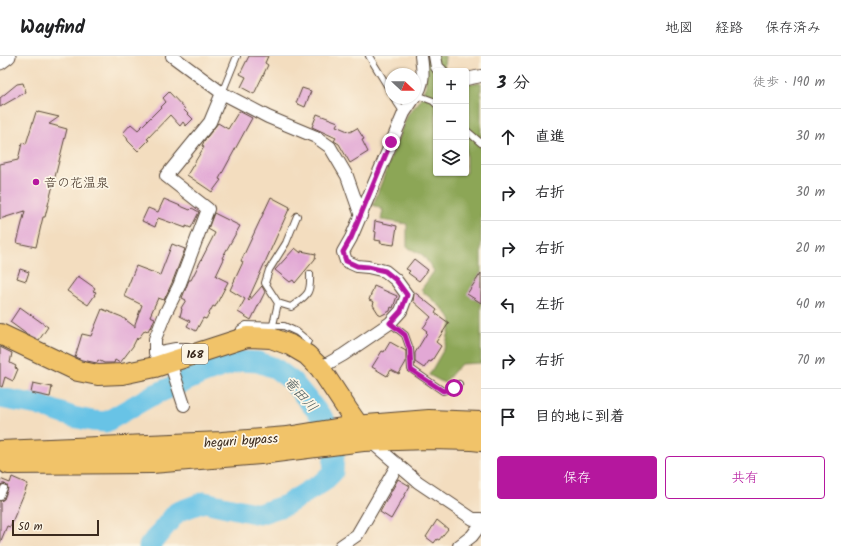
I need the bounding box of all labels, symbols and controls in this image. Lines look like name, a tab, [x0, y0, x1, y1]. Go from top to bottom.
text: Wayfind	[20, 13, 85, 43]
text: 地図	[665, 17, 693, 39]
text: 経路	[715, 17, 743, 39]
text: 保存済み	[765, 17, 821, 39]
north arrow	[385, 68, 421, 104]
map controls	[433, 68, 469, 176]
button: +	[433, 68, 469, 104]
text: 3 分	[497, 70, 530, 97]
text: 徒歩 · 190 m	[753, 72, 825, 93]
button: −	[433, 104, 469, 140]
text: 直進	[535, 125, 565, 149]
icon: ahead	[497, 126, 519, 148]
text: 30 m	[796, 126, 825, 147]
route end	[382, 133, 400, 151]
button: layers	[433, 140, 469, 176]
place label: 音の花温泉	[44, 173, 109, 194]
marker: 音の花温泉	[31, 177, 41, 187]
text: 右折	[535, 181, 565, 205]
icon: right	[497, 182, 519, 204]
text: 30 m	[796, 182, 825, 203]
text: 右折	[535, 237, 565, 261]
icon: right	[497, 238, 519, 260]
text: 20 m	[795, 238, 825, 259]
text: 左折	[535, 293, 565, 317]
icon: left	[497, 294, 519, 316]
text: 40 m	[796, 294, 825, 315]
road number: 168	[182, 344, 208, 364]
text: 右折	[535, 349, 565, 373]
icon: right	[497, 350, 519, 372]
text: 70 m	[797, 350, 825, 371]
water label: 竜田川	[278, 372, 322, 418]
route start	[445, 379, 463, 397]
text: 目的地に到着	[535, 405, 625, 429]
icon: arrive	[497, 406, 519, 428]
street label: heguri bypass	[203, 428, 279, 455]
button: 保存	[497, 456, 657, 499]
button: 共有	[665, 456, 825, 499]
scale bar	[12, 518, 99, 537]
text: 50 m	[18, 518, 43, 536]

